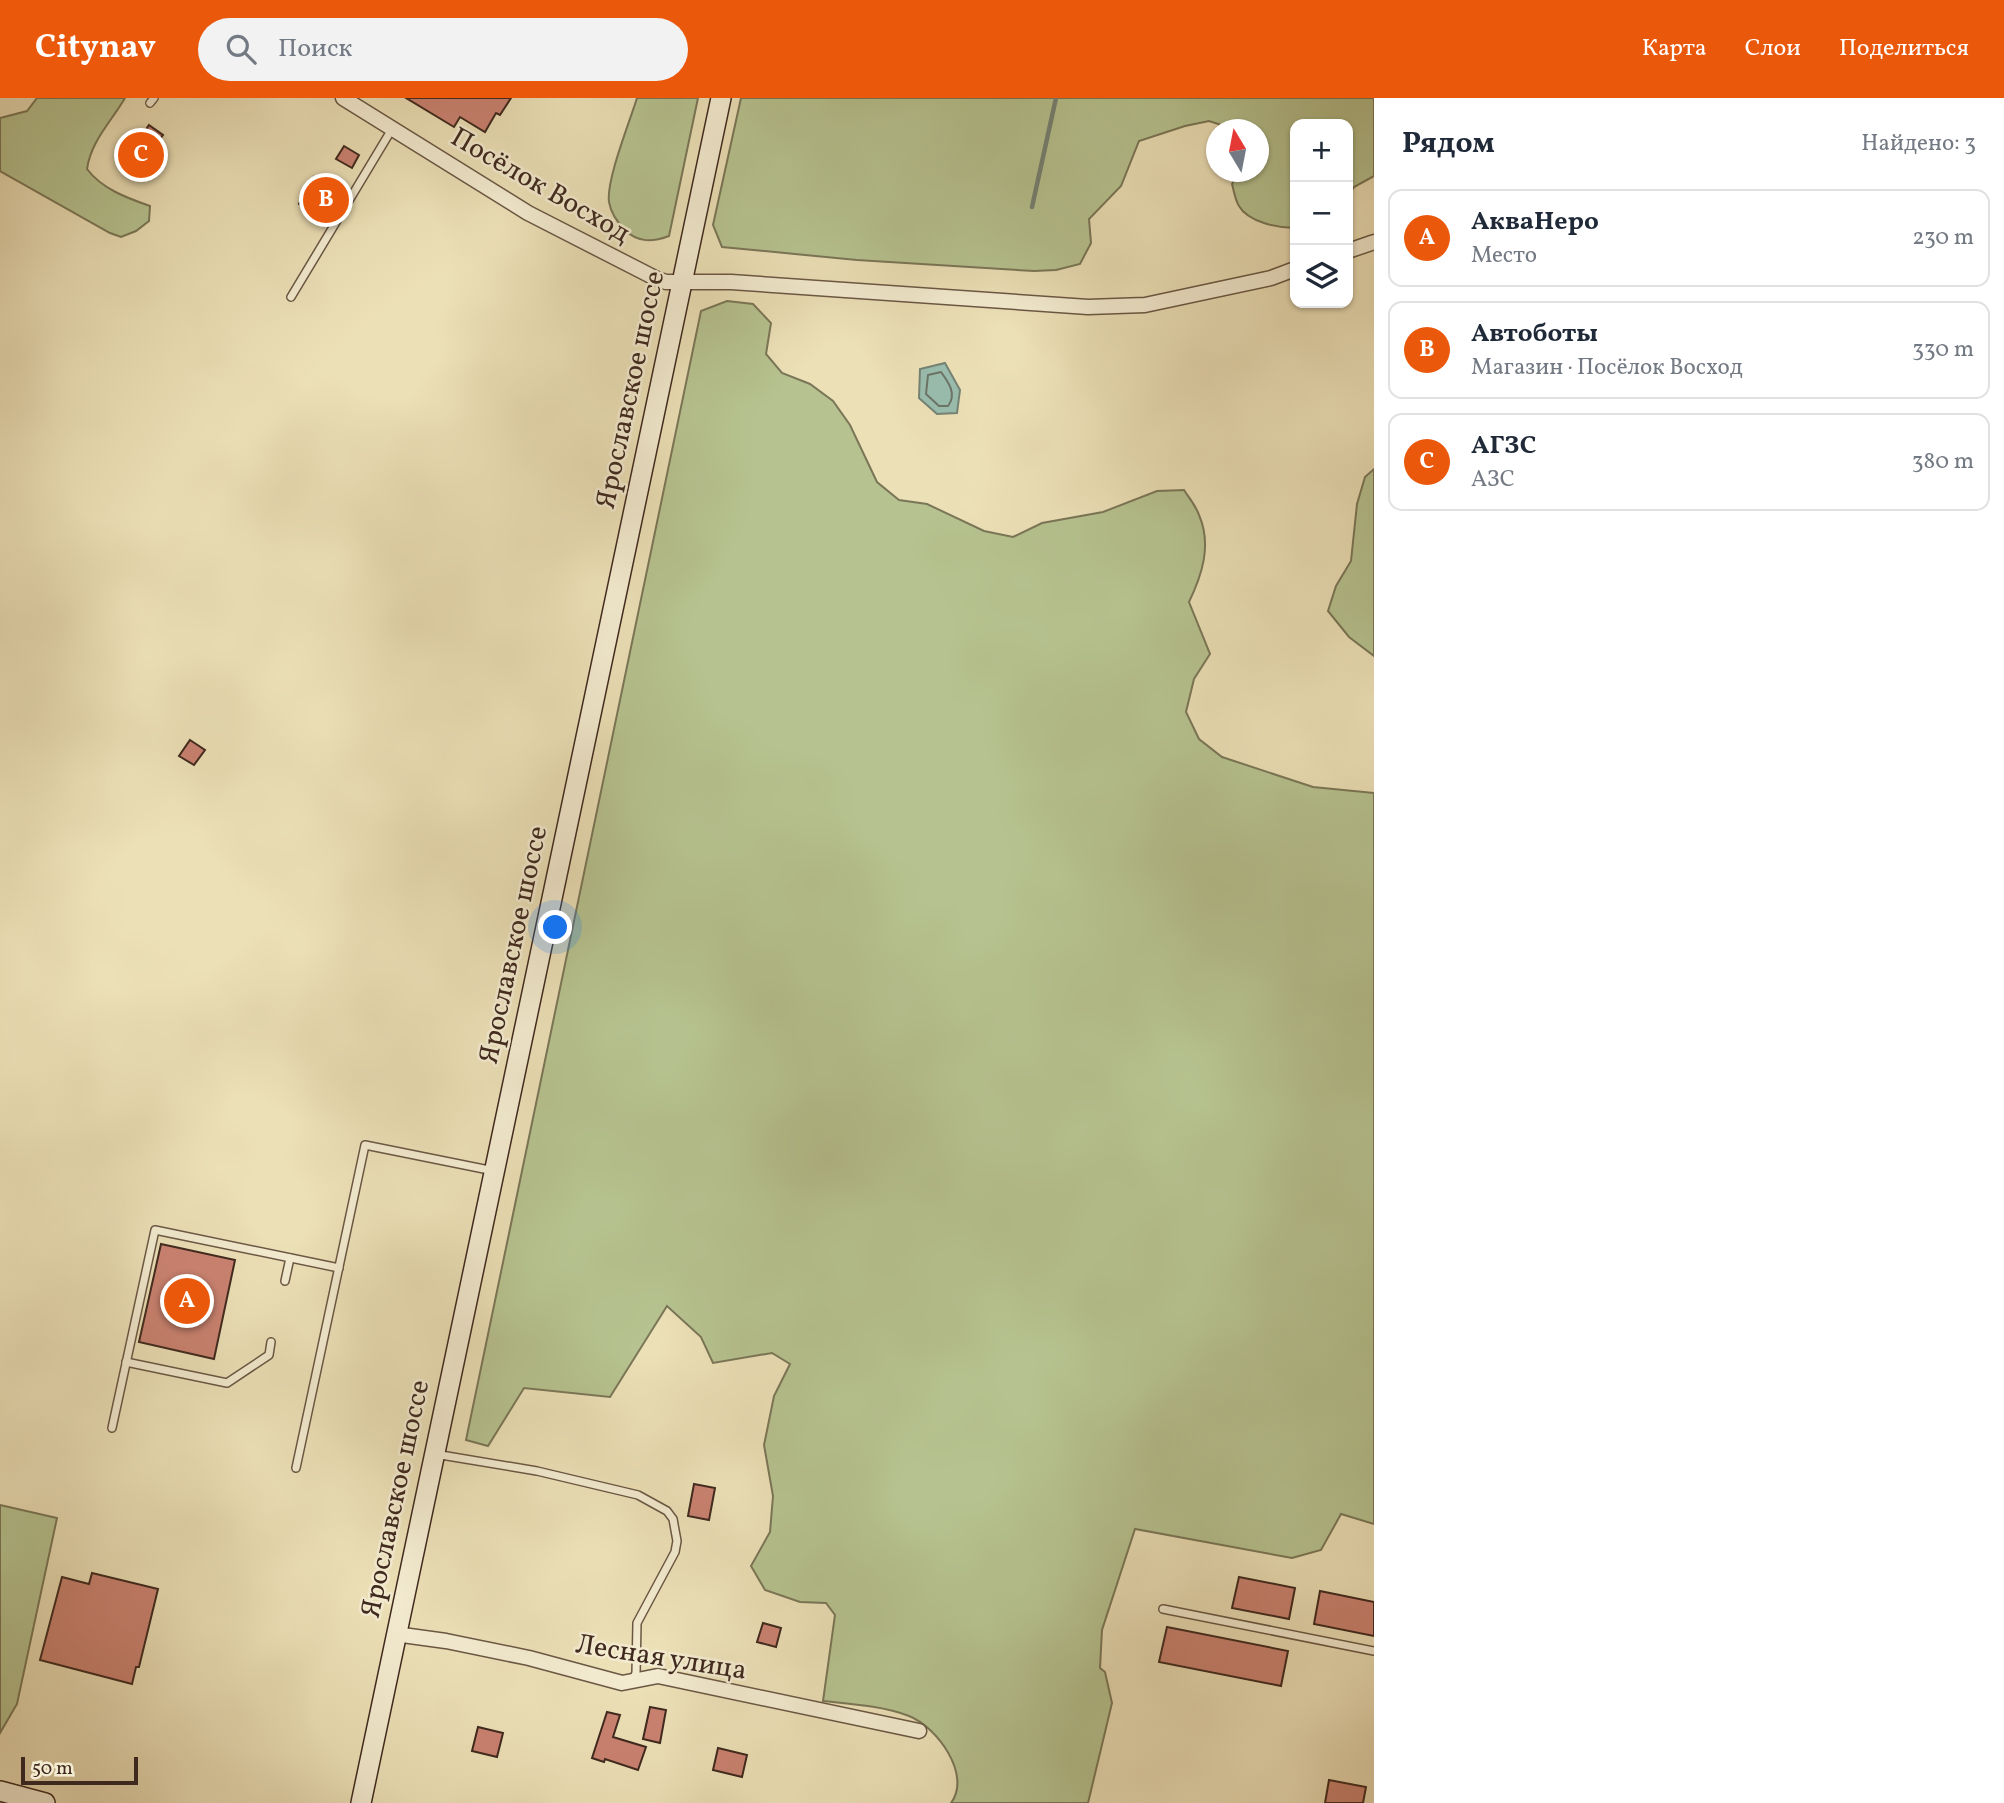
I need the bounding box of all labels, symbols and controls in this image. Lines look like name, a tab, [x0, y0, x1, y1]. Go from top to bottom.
search box	[198, 18, 688, 81]
text: Citynav	[35, 26, 156, 72]
icon: search	[222, 30, 260, 68]
text: Поиск	[278, 31, 352, 67]
text: Карта	[1642, 32, 1707, 66]
text: Слои	[1745, 32, 1801, 66]
text: Поделиться	[1839, 32, 1969, 66]
street label: Посёлок Восход	[443, 119, 637, 253]
north arrow	[1206, 119, 1269, 182]
map controls	[1290, 119, 1353, 308]
button: +	[1290, 119, 1353, 182]
text: Рядом	[1402, 123, 1495, 165]
text: Найдено: 3	[1861, 128, 1976, 160]
pin: C	[118, 129, 164, 181]
pin: B	[303, 174, 349, 226]
button: −	[1290, 182, 1353, 245]
text: АкваНеро	[1471, 204, 1599, 240]
text: A	[1419, 222, 1435, 254]
text: 230 m	[1912, 222, 1974, 254]
text: Место	[1471, 240, 1537, 272]
button: layers	[1290, 245, 1353, 308]
street label: Ярославское шоссе	[587, 267, 675, 513]
text: Автоботы	[1471, 316, 1598, 352]
text: B	[1419, 334, 1435, 366]
text: 330 m	[1912, 334, 1974, 366]
text: Магазин · Посёлок Восход	[1471, 352, 1743, 384]
text: АГЗС	[1471, 428, 1536, 464]
text: C	[1420, 446, 1434, 478]
text: 380 m	[1912, 446, 1974, 478]
text: АЗС	[1471, 464, 1515, 496]
street label: Ярославское шоссе	[470, 822, 558, 1068]
your location	[538, 910, 572, 944]
pin: A	[164, 1275, 210, 1327]
street label: Ярославское шоссе	[352, 1376, 440, 1622]
street label: Лесная улица	[573, 1625, 749, 1691]
scale bar	[21, 1754, 138, 1786]
text: 50 m	[32, 1756, 73, 1782]

